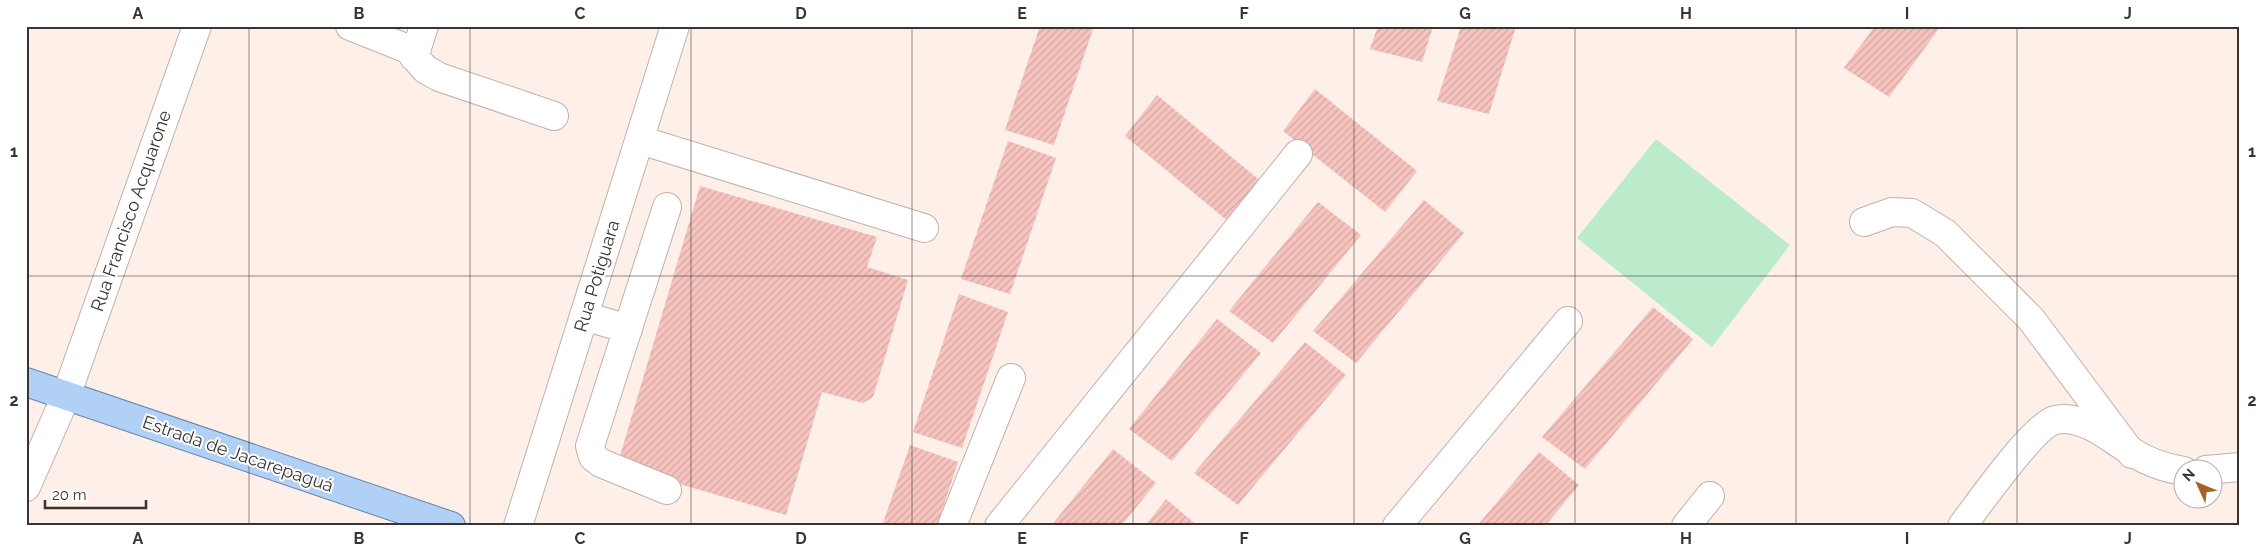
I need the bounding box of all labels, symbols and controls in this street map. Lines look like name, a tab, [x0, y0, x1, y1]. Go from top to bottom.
text: A	[133, 4, 144, 23]
text: B	[354, 4, 365, 23]
text: C	[575, 4, 586, 23]
text: D	[795, 4, 807, 23]
text: E	[1017, 4, 1027, 23]
text: F	[1239, 4, 1249, 23]
text: G	[1459, 4, 1471, 23]
text: H	[1680, 4, 1692, 23]
text: I	[1905, 4, 1909, 23]
text: J	[2124, 4, 2132, 23]
street label: Rua Francisco Acquarone	[86, 107, 175, 314]
text: 1	[10, 142, 18, 161]
text: 1	[2248, 142, 2256, 161]
street label: Rua Potiguara	[570, 217, 624, 334]
text: 2	[9, 391, 19, 410]
text: 2	[2247, 391, 2257, 410]
street label: Estrada de Jacarepaguá	[140, 411, 336, 496]
north arrow	[2174, 460, 2224, 510]
text: N	[2179, 466, 2198, 484]
scale bar	[45, 477, 146, 509]
text: 20 m	[52, 486, 87, 504]
text: A	[133, 529, 144, 548]
text: B	[354, 529, 365, 548]
text: C	[575, 529, 586, 548]
text: D	[795, 529, 807, 548]
text: E	[1017, 529, 1027, 548]
text: F	[1239, 529, 1249, 548]
text: G	[1459, 529, 1471, 548]
text: H	[1680, 529, 1692, 548]
text: I	[1905, 529, 1909, 548]
text: J	[2124, 529, 2132, 548]

